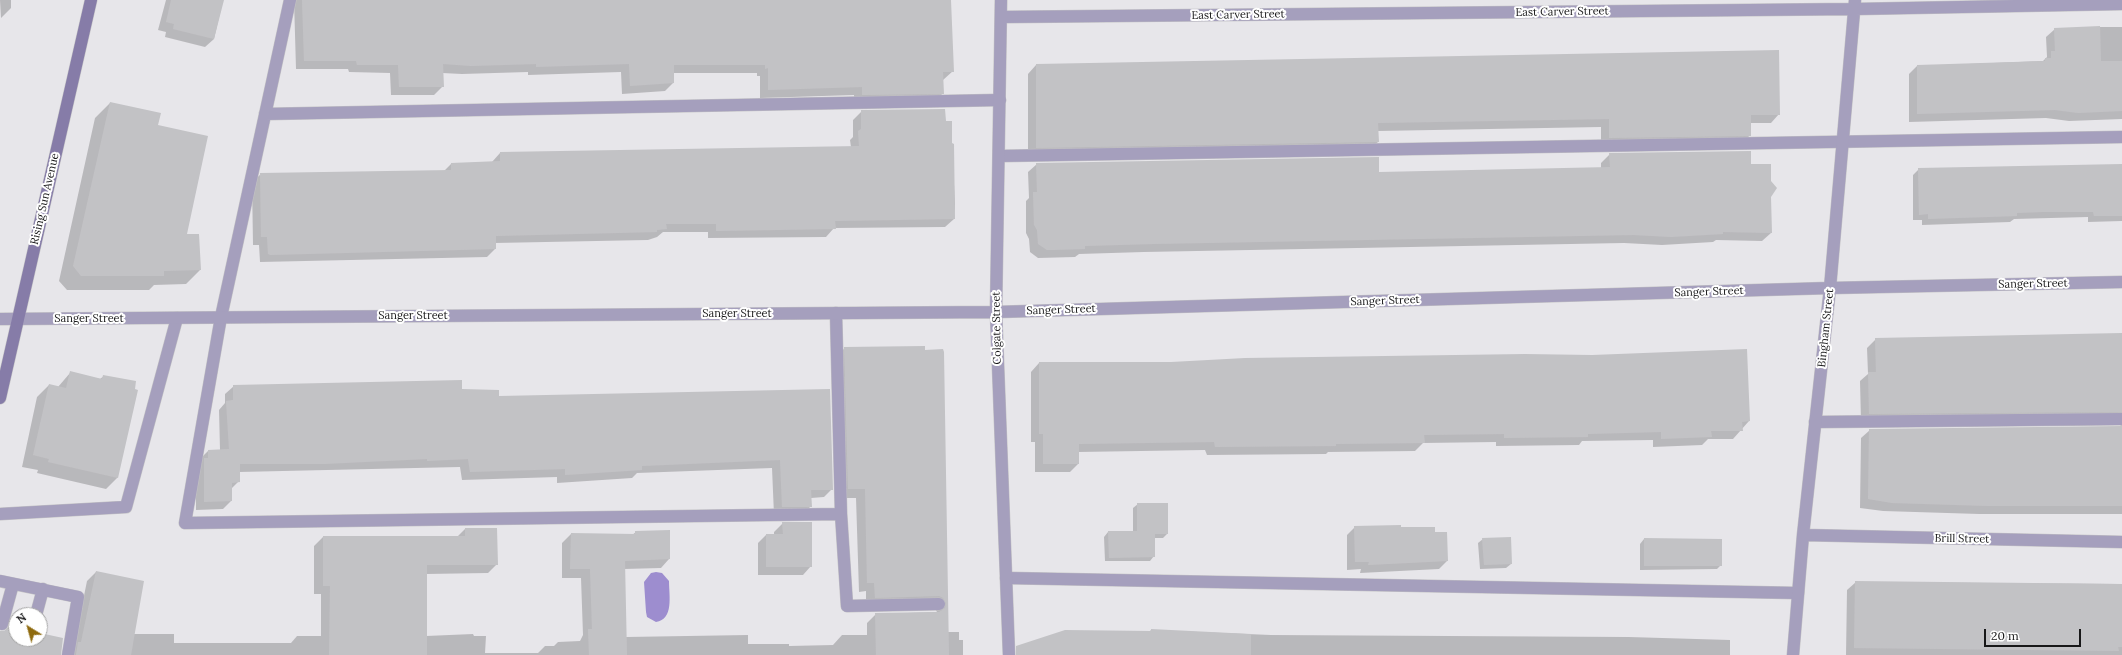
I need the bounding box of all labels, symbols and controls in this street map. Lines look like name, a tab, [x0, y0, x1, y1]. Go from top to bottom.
street label: East Carver Street	[1515, 5, 1609, 19]
street label: East Carver Street	[1191, 8, 1285, 22]
street label: Rising Sun Avenue	[28, 152, 62, 246]
street label: Sanger Street	[1998, 277, 2068, 291]
street label: Sanger Street	[1674, 284, 1744, 300]
street label: Bingham Street	[1815, 288, 1837, 368]
street label: Colgate Street	[990, 291, 1004, 365]
street label: Sanger Street	[1350, 293, 1420, 309]
street label: Sanger Street	[1026, 302, 1096, 318]
street label: Sanger Street	[702, 307, 772, 321]
street label: Sanger Street	[378, 309, 448, 323]
street label: Sanger Street	[54, 312, 124, 326]
street label: Brill Street	[1935, 532, 1989, 546]
north arrow	[8, 607, 48, 647]
text: N	[14, 610, 29, 626]
scale bar	[1986, 621, 2083, 647]
text: 20 m	[1991, 628, 2019, 643]

